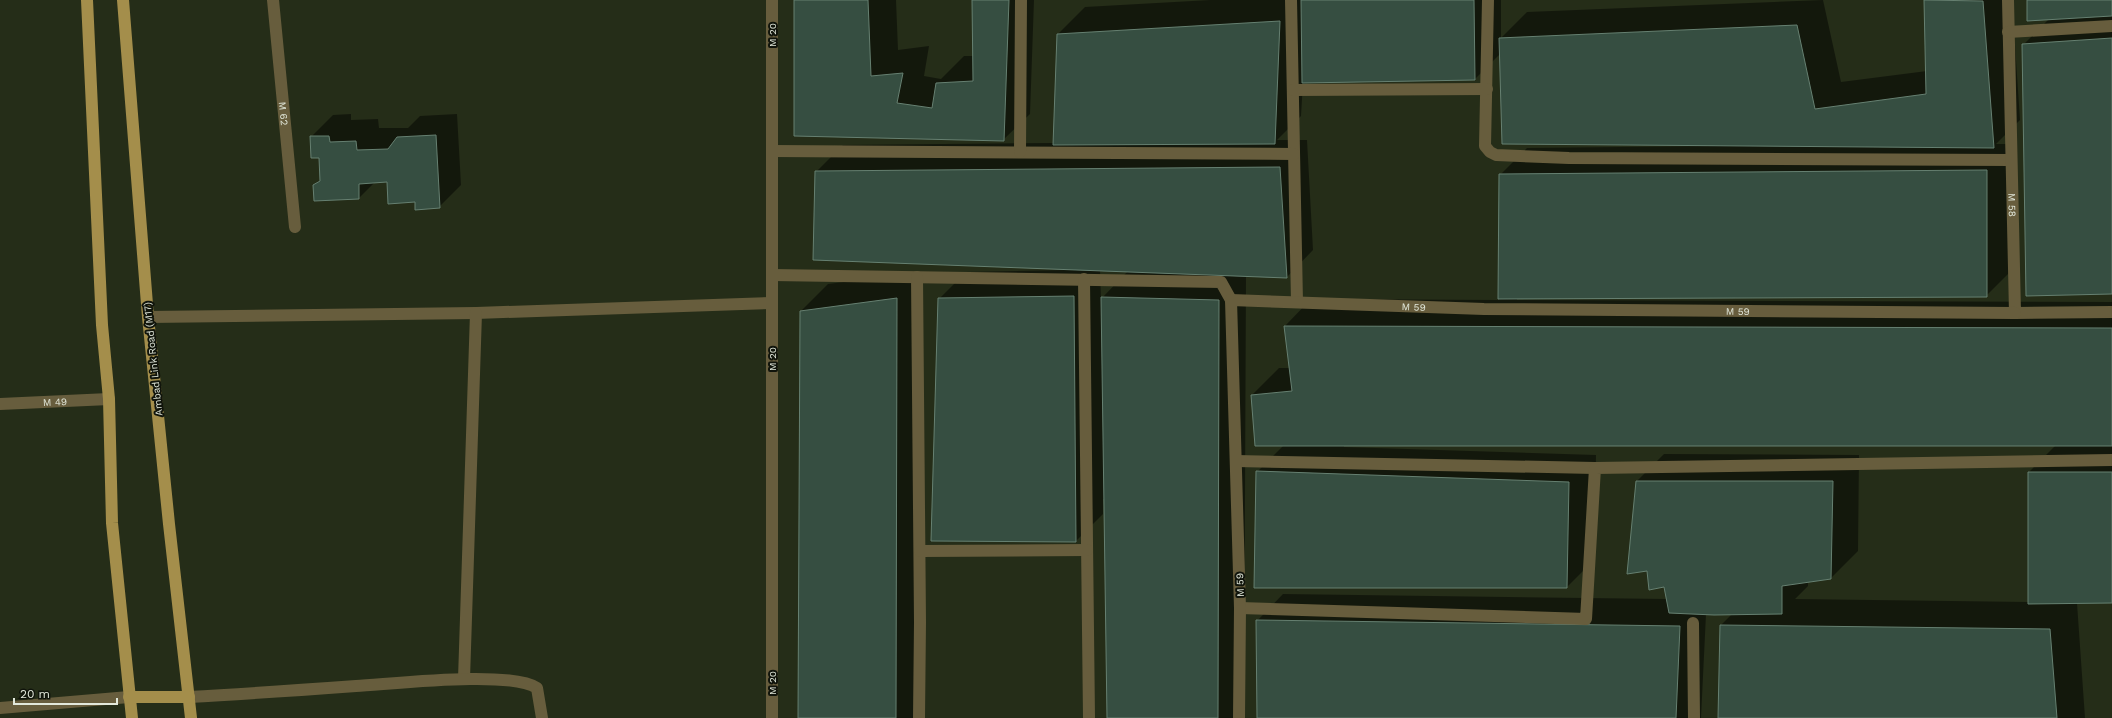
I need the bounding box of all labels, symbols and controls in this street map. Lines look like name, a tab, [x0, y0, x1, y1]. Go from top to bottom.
street label: M 20	[767, 23, 778, 47]
street label: M 62	[277, 101, 291, 126]
street label: M 58	[2007, 193, 2018, 217]
street label: M 59	[1402, 301, 1426, 312]
street label: Ambad Link Road (M17)	[142, 302, 164, 416]
street label: M 59	[1726, 305, 1750, 317]
street label: M 20	[767, 347, 778, 371]
street label: M 49	[43, 395, 67, 408]
street label: M 59	[1234, 573, 1246, 597]
street label: M 20	[767, 671, 778, 695]
scale bar	[14, 680, 117, 706]
text: 20 m	[20, 687, 50, 701]

